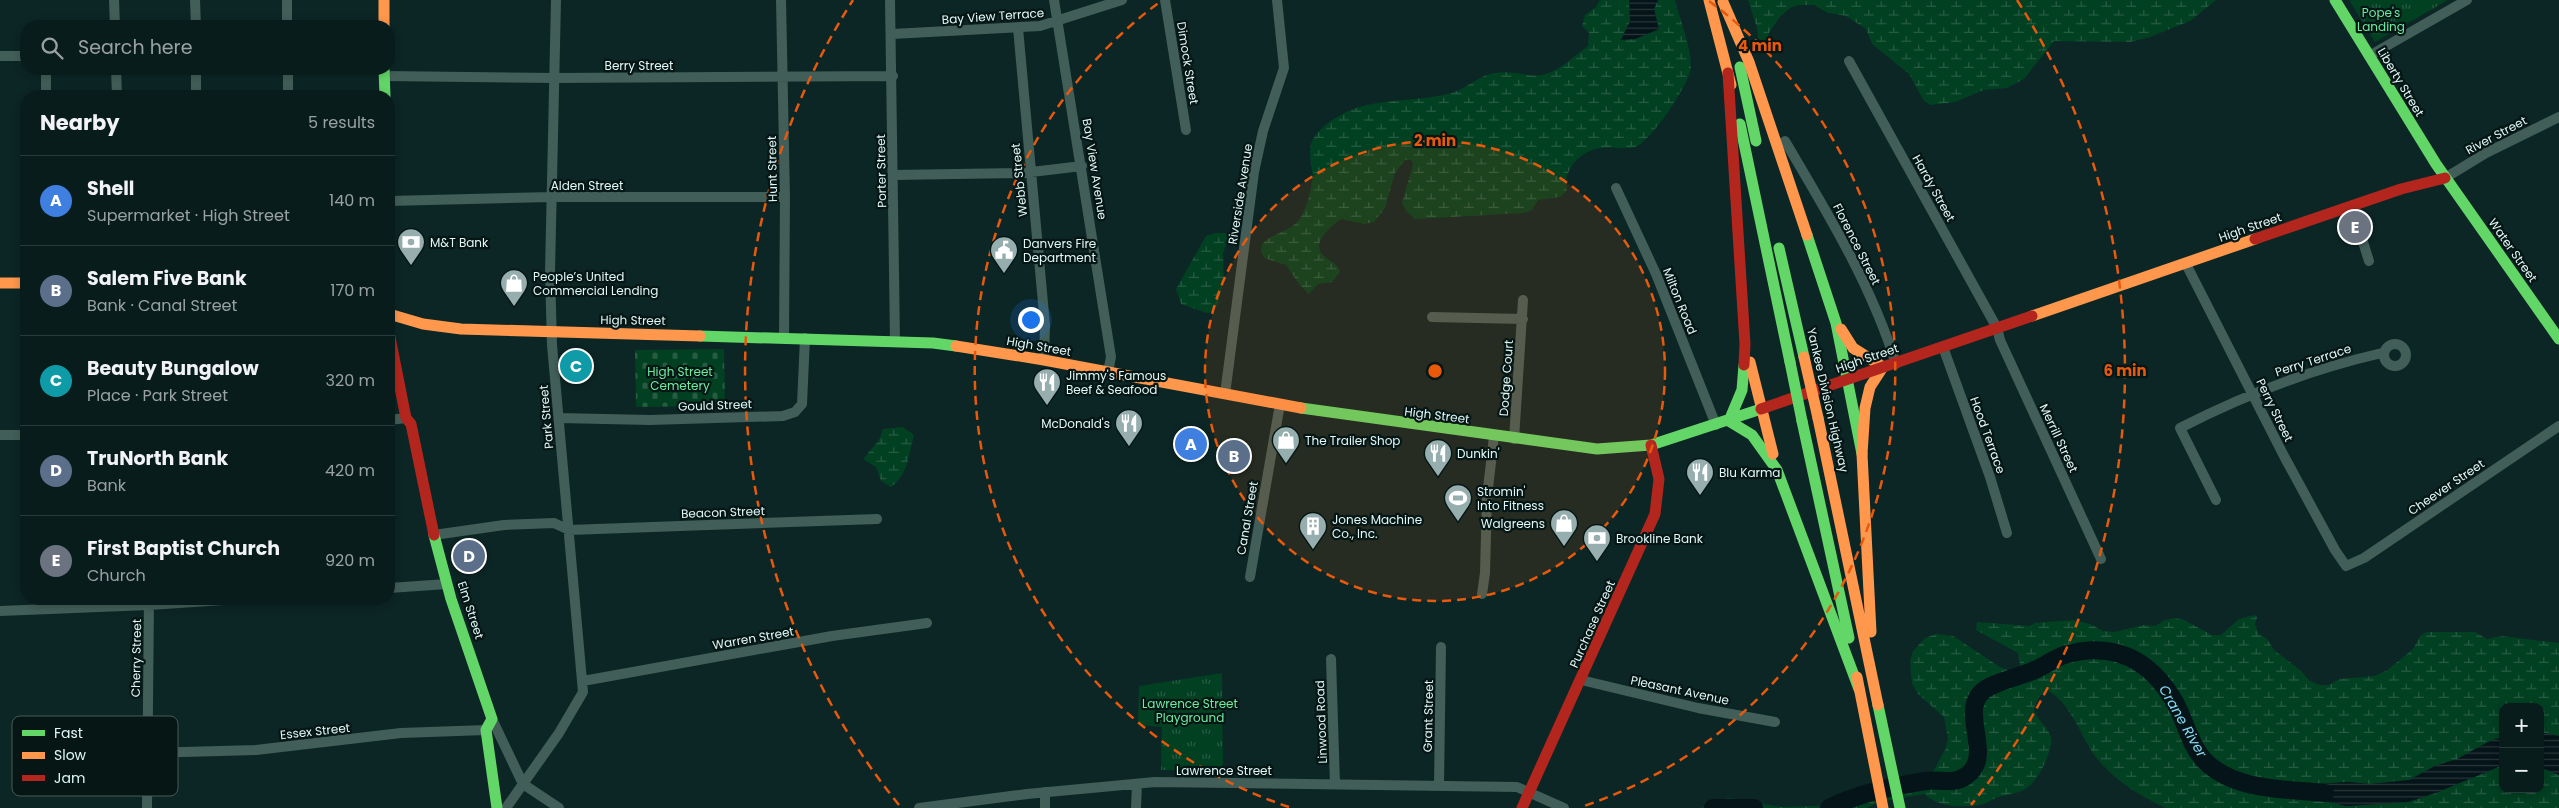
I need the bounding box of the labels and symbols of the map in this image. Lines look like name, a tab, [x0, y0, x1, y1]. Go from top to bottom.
street label: Bay View Terrace	[941, 4, 1045, 28]
park label: Pope's Landing	[2357, 4, 2405, 35]
street label: Dimock Street	[1173, 21, 1203, 105]
text: 4 min	[1738, 35, 1782, 56]
street label: Liberty Street	[2374, 44, 2428, 120]
street label: Berry Street	[605, 57, 673, 74]
street label: River Street	[2462, 112, 2530, 158]
street label: Bay View Avenue	[1079, 117, 1111, 221]
text: 2 min	[1414, 130, 1456, 151]
street label: Porter Street	[872, 134, 890, 208]
street label: Hunt Street	[763, 136, 781, 202]
street label: Webb Street	[1007, 142, 1031, 218]
street label: Riverside Avenue	[1224, 142, 1256, 246]
street label: Hardy Street	[1909, 151, 1959, 225]
street label: Alden Street	[551, 177, 623, 194]
street label: Florence Street	[1829, 200, 1885, 288]
street label: High Street	[2216, 208, 2284, 246]
pin: E	[2339, 208, 2371, 246]
street label: Water Street	[2485, 215, 2541, 285]
bank icon: M&T Bank	[396, 227, 426, 266]
place label: M&T Bank	[430, 234, 489, 251]
public building icon: Danvers Fire Department	[989, 235, 1019, 274]
place label: Danvers Fire Department	[1023, 235, 1096, 266]
street label: Milton Road	[1659, 265, 1701, 337]
shop icon: People’s United Commercial Lending	[499, 268, 529, 307]
place label: People’s United Commercial Lending	[533, 268, 658, 299]
your location	[1018, 307, 1044, 333]
street label: High Street	[600, 311, 666, 329]
street label: Yankee Division Highway	[1803, 326, 1853, 474]
street label: High Street	[1005, 332, 1073, 360]
street label: Dodge Court	[1495, 339, 1517, 417]
street label: High Street	[1833, 339, 1901, 377]
street label: Perry Terrace	[2273, 340, 2353, 380]
pin: C	[560, 347, 592, 385]
text: 6 min	[2103, 360, 2147, 381]
centre of rings	[1426, 362, 1444, 380]
park label: High Street Cemetery	[647, 363, 713, 394]
restaurant icon: Jimmy's Famous Beef & Seafood	[1032, 367, 1062, 406]
place label: Jimmy's Famous Beef & Seafood	[1066, 367, 1166, 398]
street label: Perry Street	[2252, 376, 2298, 444]
street label: Park Street	[535, 384, 557, 450]
street label: Hood Terrace	[1966, 394, 2010, 476]
street label: Gould Street	[678, 395, 752, 415]
street label: Merrill Street	[2036, 401, 2082, 475]
street label: High Street	[1404, 403, 1470, 427]
restaurant icon: McDonald's	[1114, 408, 1144, 447]
place label: McDonald's	[1041, 415, 1110, 432]
pin: A	[1175, 425, 1207, 463]
shop icon: The Trailer Shop	[1271, 425, 1301, 464]
place label: The Trailer Shop	[1305, 432, 1400, 449]
pin: B	[1218, 437, 1250, 475]
restaurant icon: Dunkin'	[1423, 438, 1453, 477]
place label: Dunkin'	[1457, 445, 1500, 462]
street label: Cheever Street	[2404, 455, 2488, 519]
restaurant icon: Blu Karma	[1685, 457, 1715, 496]
place label: Blu Karma	[1719, 464, 1780, 481]
street label: Canal Street	[1232, 480, 1262, 556]
sports icon: Stromin' Into Fitness	[1443, 483, 1473, 522]
place label: Stromin' Into Fitness	[1477, 483, 1544, 514]
street label: Beacon Street	[681, 502, 765, 522]
shop icon: Walgreens	[1549, 508, 1579, 547]
building icon: Jones Machine Co., Inc.	[1298, 511, 1328, 550]
place label: Jones Machine Co., Inc.	[1332, 511, 1422, 542]
place label: Walgreens	[1481, 515, 1545, 532]
bank icon: Brookline Bank	[1582, 523, 1612, 562]
place label: Brookline Bank	[1616, 530, 1704, 547]
pin: D	[453, 537, 485, 575]
street label: Purchase Street	[1565, 577, 1619, 671]
street label: Elm Street	[454, 579, 488, 641]
street label: Cherry Street	[127, 619, 145, 697]
street label: Warren Street	[711, 622, 795, 654]
street label: Pleasant Avenue	[1629, 671, 1731, 709]
street label: Linwood Road	[1311, 680, 1331, 764]
street label: Grant Street	[1419, 680, 1437, 752]
water label: Crane River	[2154, 681, 2212, 762]
park label: Lawrence Street Playground	[1142, 695, 1238, 726]
legend	[12, 716, 178, 796]
street label: Essex Street	[279, 719, 351, 743]
text: Fast	[54, 723, 83, 743]
text: Slow	[54, 745, 87, 765]
street label: Lawrence Street	[1176, 762, 1272, 779]
text: Jam	[54, 768, 85, 788]

